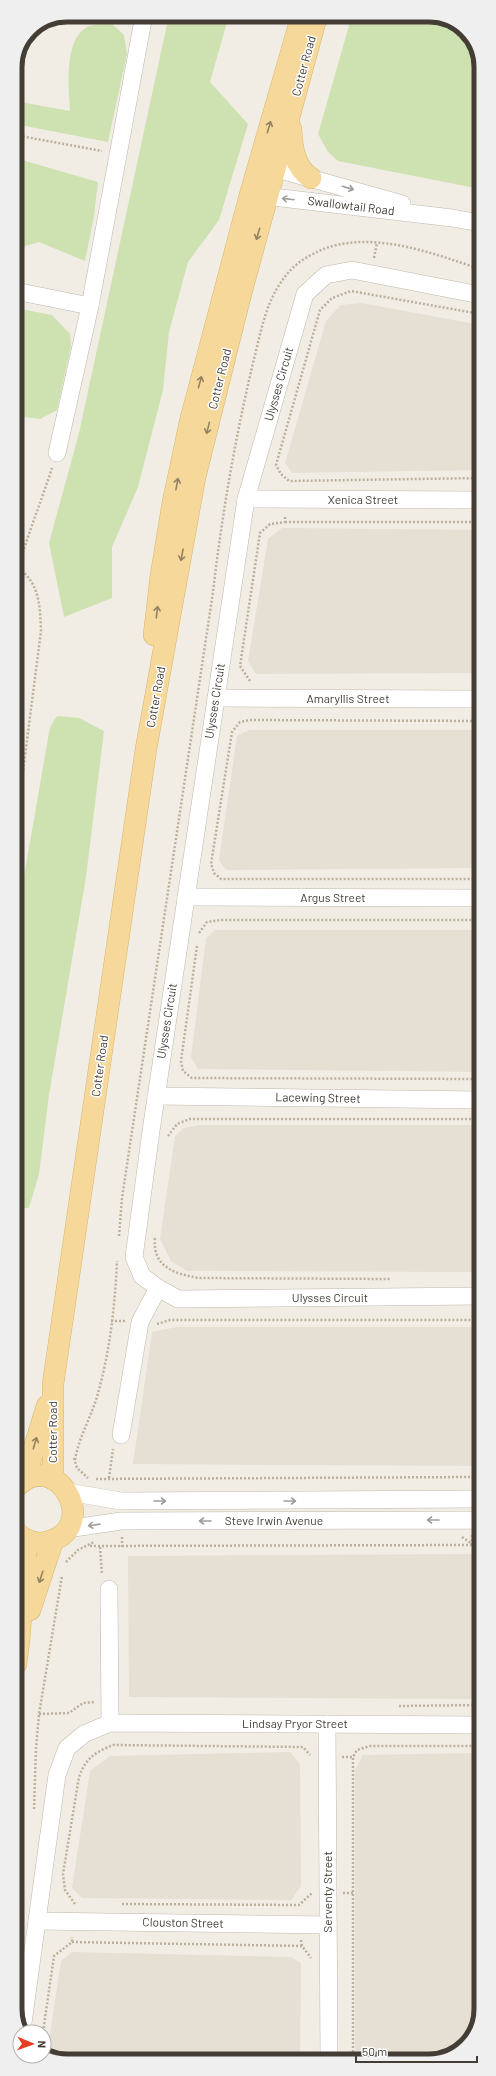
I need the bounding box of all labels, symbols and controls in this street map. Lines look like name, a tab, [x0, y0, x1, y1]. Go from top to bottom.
street label: Cotter Road	[288, 34, 318, 97]
one-way arrow	[266, 120, 274, 133]
one-way arrow	[341, 185, 354, 193]
street label: Swallowtail Road	[307, 193, 395, 217]
one-way arrow	[282, 195, 295, 203]
one-way arrow	[254, 227, 261, 240]
street label: Ulysses Circuit	[261, 345, 295, 422]
street label: Cotter Road	[205, 347, 233, 411]
one-way arrow	[197, 375, 205, 388]
one-way arrow	[203, 421, 211, 434]
one-way arrow	[173, 478, 181, 491]
street label: Xenica Street	[328, 492, 398, 506]
one-way arrow	[177, 548, 185, 561]
one-way arrow	[153, 606, 161, 619]
street label: Ulysses Circuit	[201, 662, 227, 740]
street label: Cotter Road	[143, 665, 167, 729]
street label: Amaryllis Street	[306, 691, 390, 705]
street label: Argus Street	[300, 890, 366, 904]
street label: Ulysses Circuit	[153, 982, 179, 1060]
street label: Cotter Road	[88, 1034, 110, 1098]
street label: Lacewing Street	[275, 1089, 361, 1105]
street label: Ulysses Circuit	[292, 1290, 368, 1304]
street label: Cotter Road	[45, 1401, 59, 1463]
one-way arrow	[32, 1437, 39, 1450]
one-way arrow	[153, 1497, 166, 1505]
one-way arrow	[283, 1497, 296, 1505]
street label: Steve Irwin Avenue	[225, 1513, 323, 1527]
one-way arrow	[427, 1516, 440, 1524]
one-way arrow	[199, 1517, 212, 1525]
one-way arrow	[88, 1521, 101, 1529]
one-way arrow	[36, 1571, 44, 1583]
street label: Lindsay Pryor Street	[242, 1716, 348, 1730]
street label: Serventy Street	[320, 1851, 334, 1933]
street label: Clouston Street	[142, 1914, 224, 1930]
north arrow	[12, 2024, 52, 2064]
scale bar	[356, 2038, 477, 2064]
text: N	[36, 2040, 49, 2048]
text: 50 m	[362, 2044, 387, 2058]

